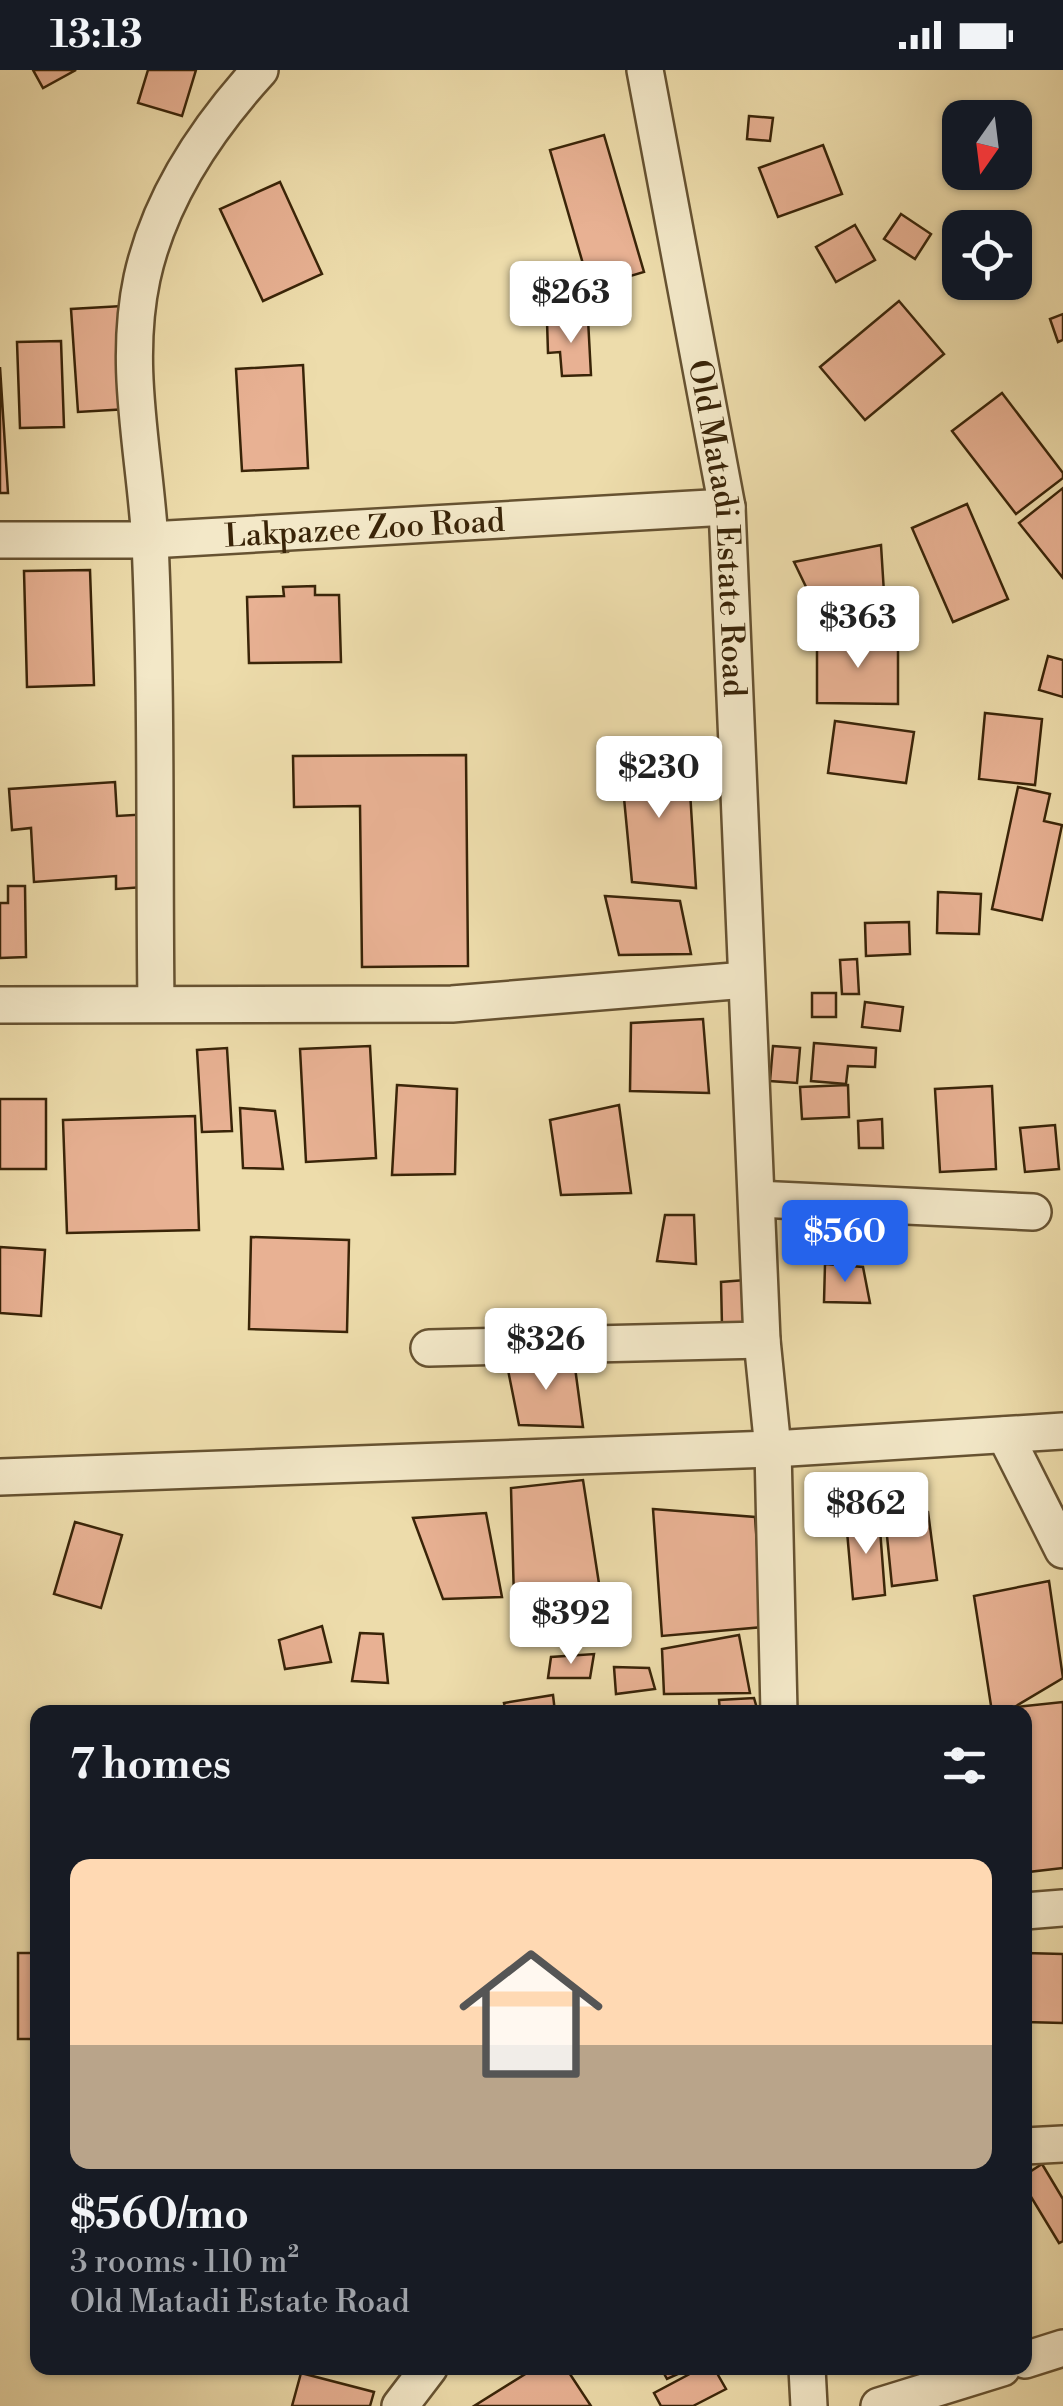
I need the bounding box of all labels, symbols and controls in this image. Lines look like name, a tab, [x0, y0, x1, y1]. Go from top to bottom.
text: 13:13	[50, 12, 143, 59]
north arrow	[942, 100, 1032, 190]
map controls	[942, 100, 1032, 300]
button: locate	[942, 210, 1032, 300]
pin: $263	[512, 261, 630, 346]
text: $263	[532, 273, 610, 313]
street label: Old Matadi Estate Road	[679, 357, 754, 698]
street label: Lakpazee Zoo Road	[223, 501, 506, 557]
pin: $363	[799, 586, 917, 671]
text: $363	[819, 598, 897, 638]
pin: $230	[600, 736, 718, 821]
text: $230	[618, 748, 700, 788]
pin: $560	[786, 1200, 904, 1285]
text: $560	[804, 1212, 886, 1252]
pin: $326	[487, 1308, 605, 1393]
text: $326	[507, 1320, 585, 1360]
pin: $862	[807, 1472, 925, 1557]
text: $862	[826, 1484, 906, 1524]
pin: $392	[512, 1582, 630, 1667]
text: $392	[532, 1594, 610, 1634]
icon: filters	[937, 1738, 992, 1793]
text: 7 homes	[70, 1739, 231, 1792]
icon: home	[441, 1924, 621, 2104]
text: $560/mo	[70, 2189, 249, 2242]
text: 3 rooms · 110 m²	[70, 2242, 299, 2282]
text: Old Matadi Estate Road	[70, 2282, 410, 2322]

